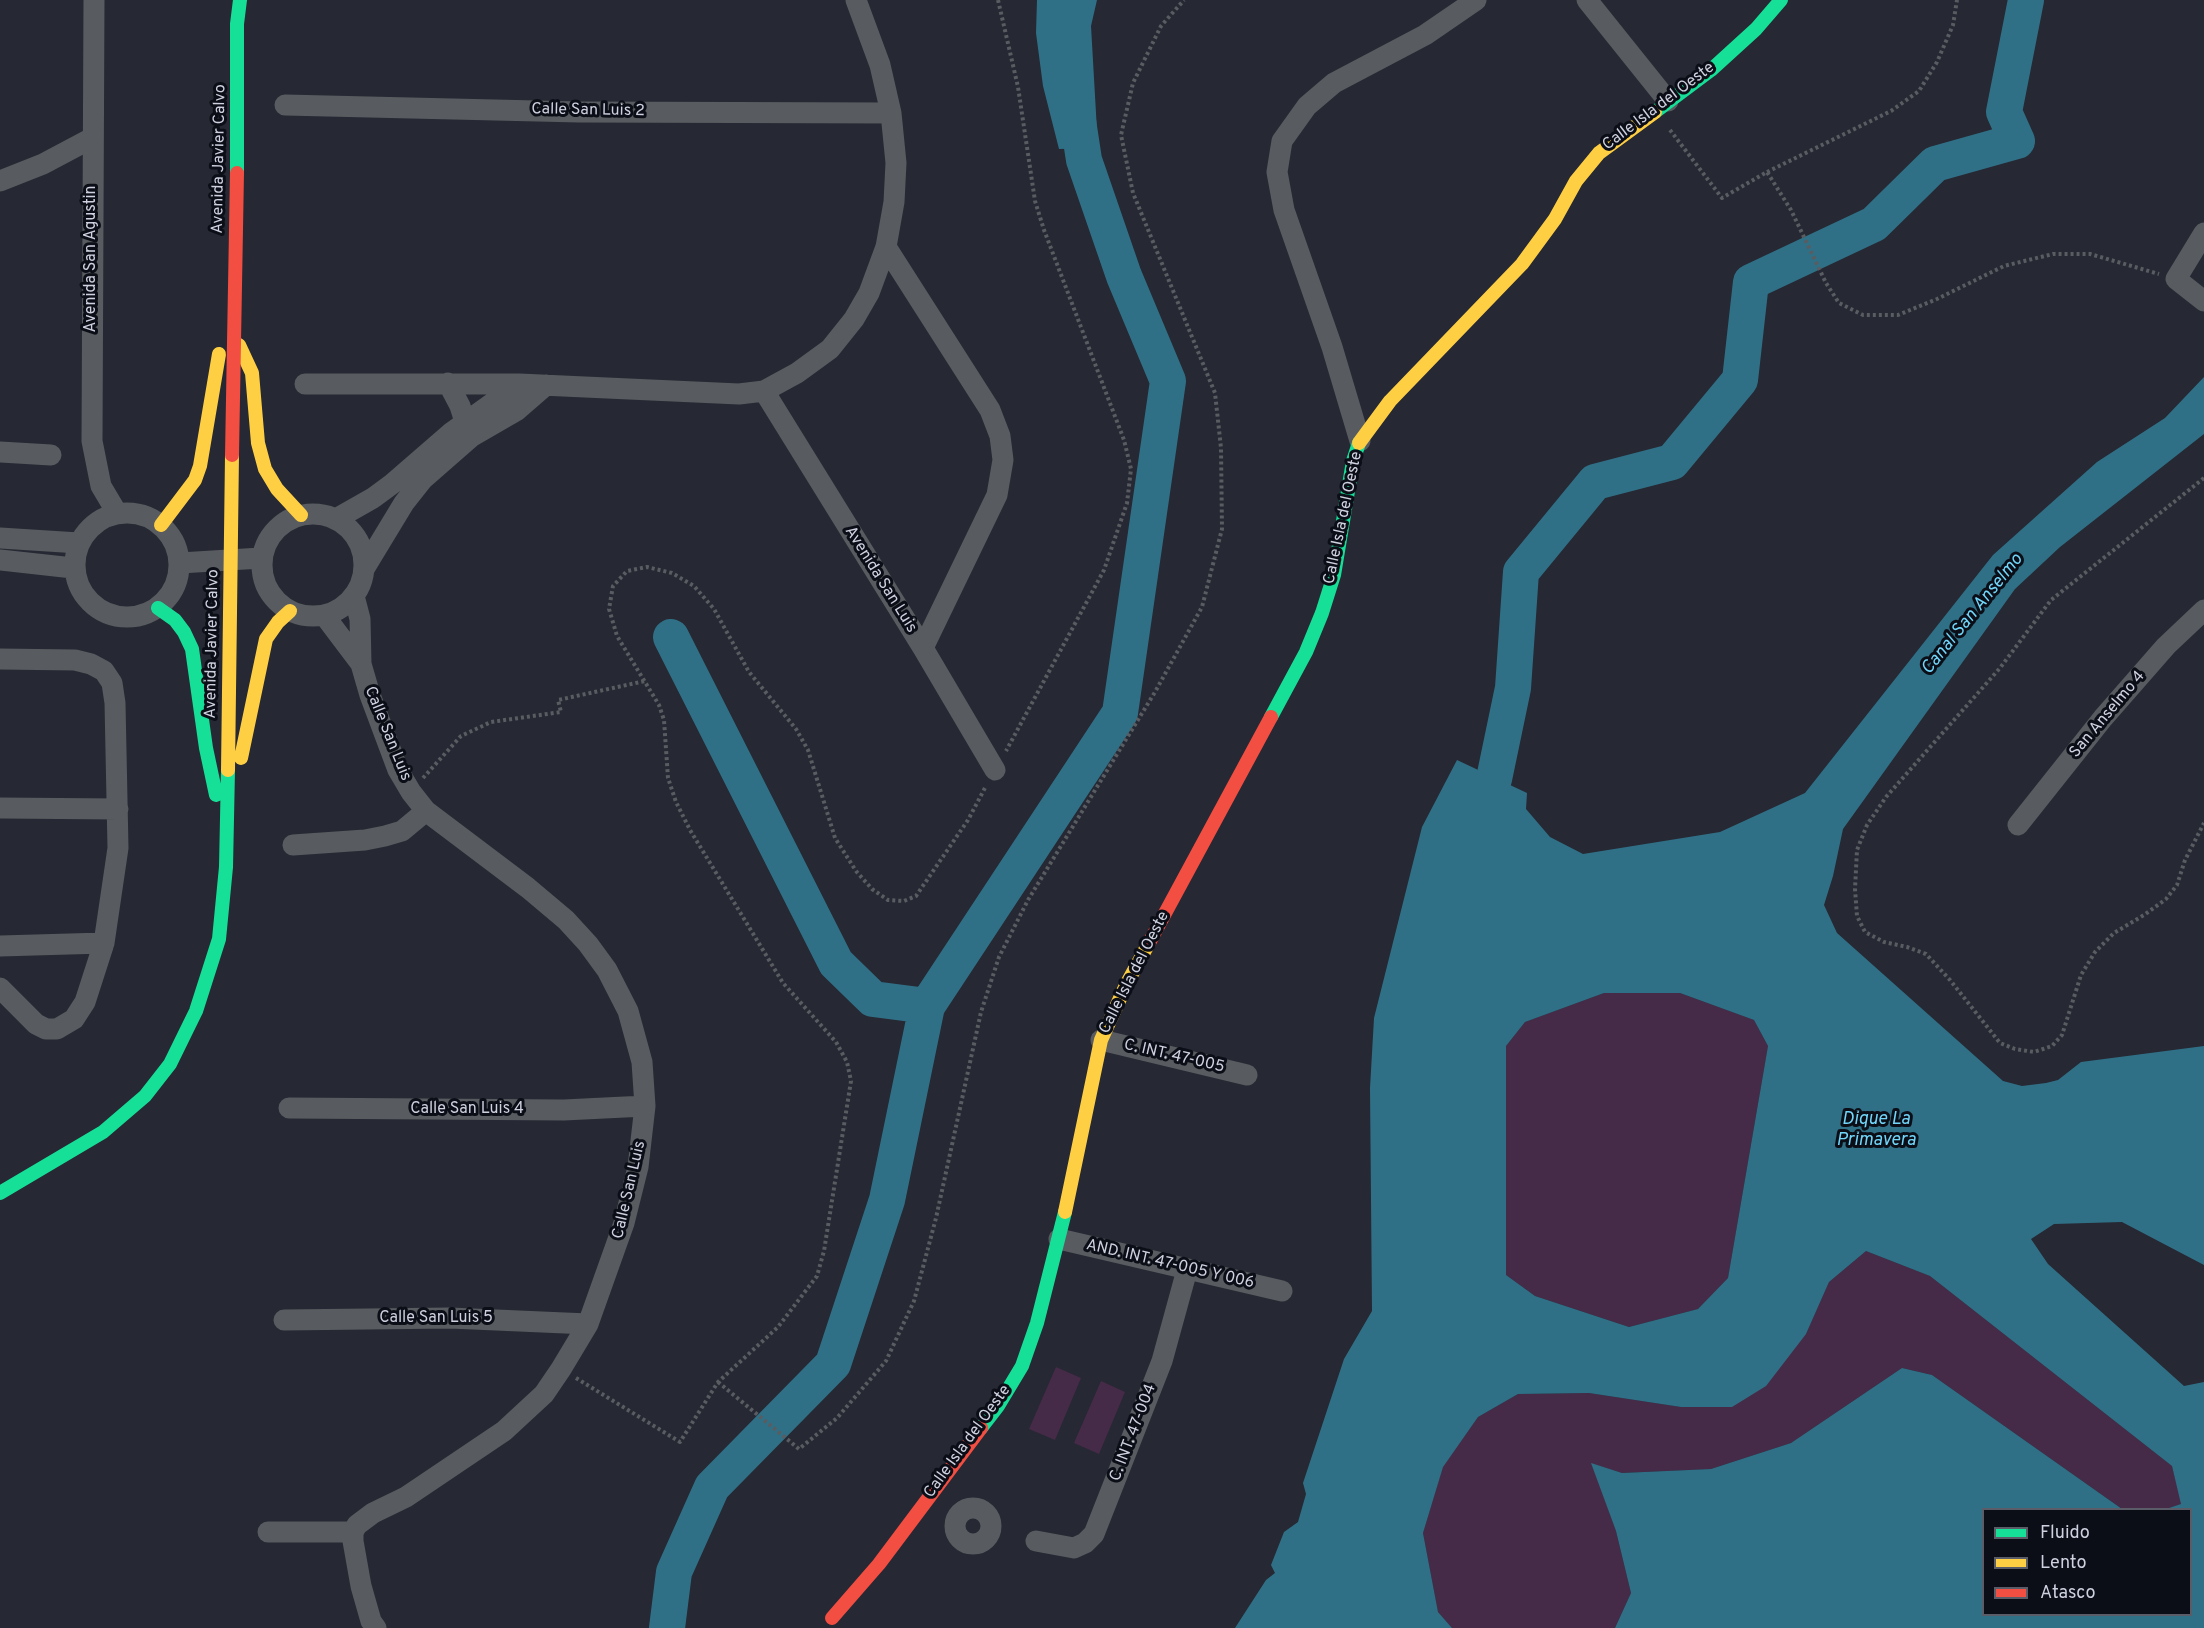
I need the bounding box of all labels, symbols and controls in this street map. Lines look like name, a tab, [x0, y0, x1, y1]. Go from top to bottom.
street label: Calle Isla del Oeste	[1599, 59, 1719, 155]
street label: Avenida Javier Calvo	[209, 84, 231, 234]
street label: Calle San Luis 2	[531, 100, 645, 122]
street label: Avenida San Agustin	[82, 185, 102, 333]
street label: Calle Isla del Oeste	[1321, 450, 1367, 586]
street label: Avenida San Luis	[840, 523, 920, 637]
water label: Canal San Anselmo	[1918, 550, 2028, 680]
street label: Avenida Javier Calvo	[202, 569, 224, 719]
street label: San Anselmo 4	[2066, 668, 2150, 762]
street label: Calle San Luis	[359, 684, 415, 784]
street label: Calle Isla del Oeste	[1096, 909, 1174, 1037]
street label: C. INT. 47-005	[1122, 1036, 1226, 1078]
street label: Calle San Luis 4	[410, 1100, 524, 1120]
water label: Dique La Primavera	[1836, 1109, 1916, 1152]
street label: Calle San Luis	[609, 1139, 651, 1241]
street label: AND. INT. 47-005 Y 006	[1084, 1236, 1256, 1294]
street label: Calle San Luis 5	[379, 1309, 493, 1329]
street label: Calle Isla del Oeste	[921, 1382, 1015, 1502]
street label: C. INT. 47-004	[1107, 1382, 1161, 1484]
legend	[1982, 1508, 2192, 1616]
text: Fluido	[2040, 1522, 2090, 1545]
text: Lento	[2040, 1552, 2086, 1575]
text: Atasco	[2040, 1582, 2096, 1605]

